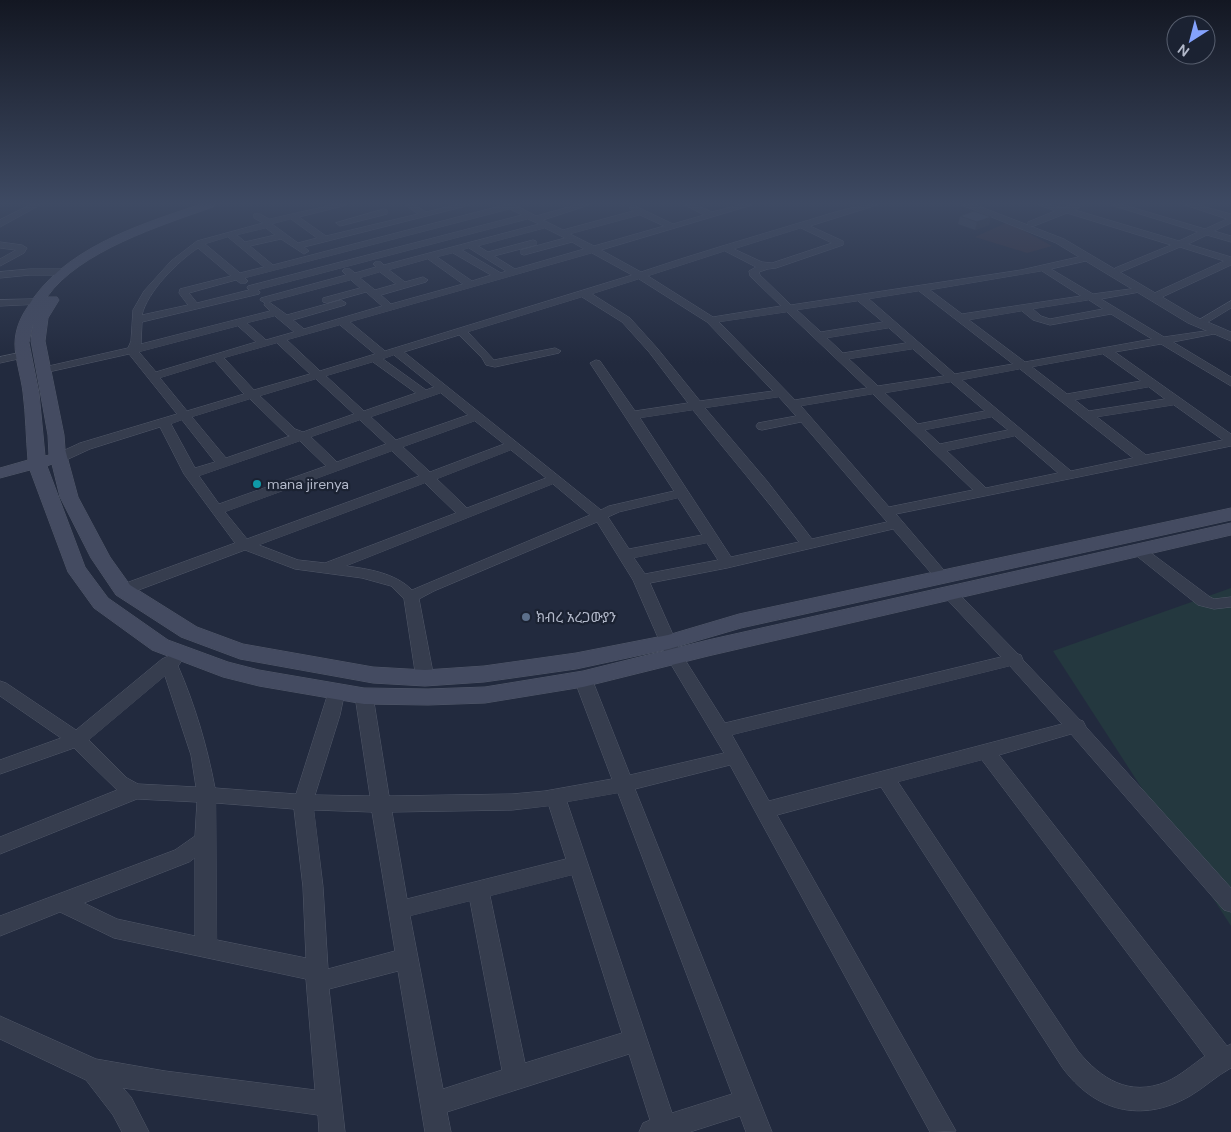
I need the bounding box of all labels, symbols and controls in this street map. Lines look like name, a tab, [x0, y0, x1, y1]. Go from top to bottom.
north arrow	[1166, 15, 1216, 65]
text: N	[1174, 40, 1193, 61]
place label: mana jirenya	[267, 475, 349, 493]
marker: mana jirenya	[251, 478, 263, 490]
place label: ክብረ አረጋውያን	[536, 608, 616, 626]
marker: ክብረ አረጋውያን	[520, 611, 532, 623]

